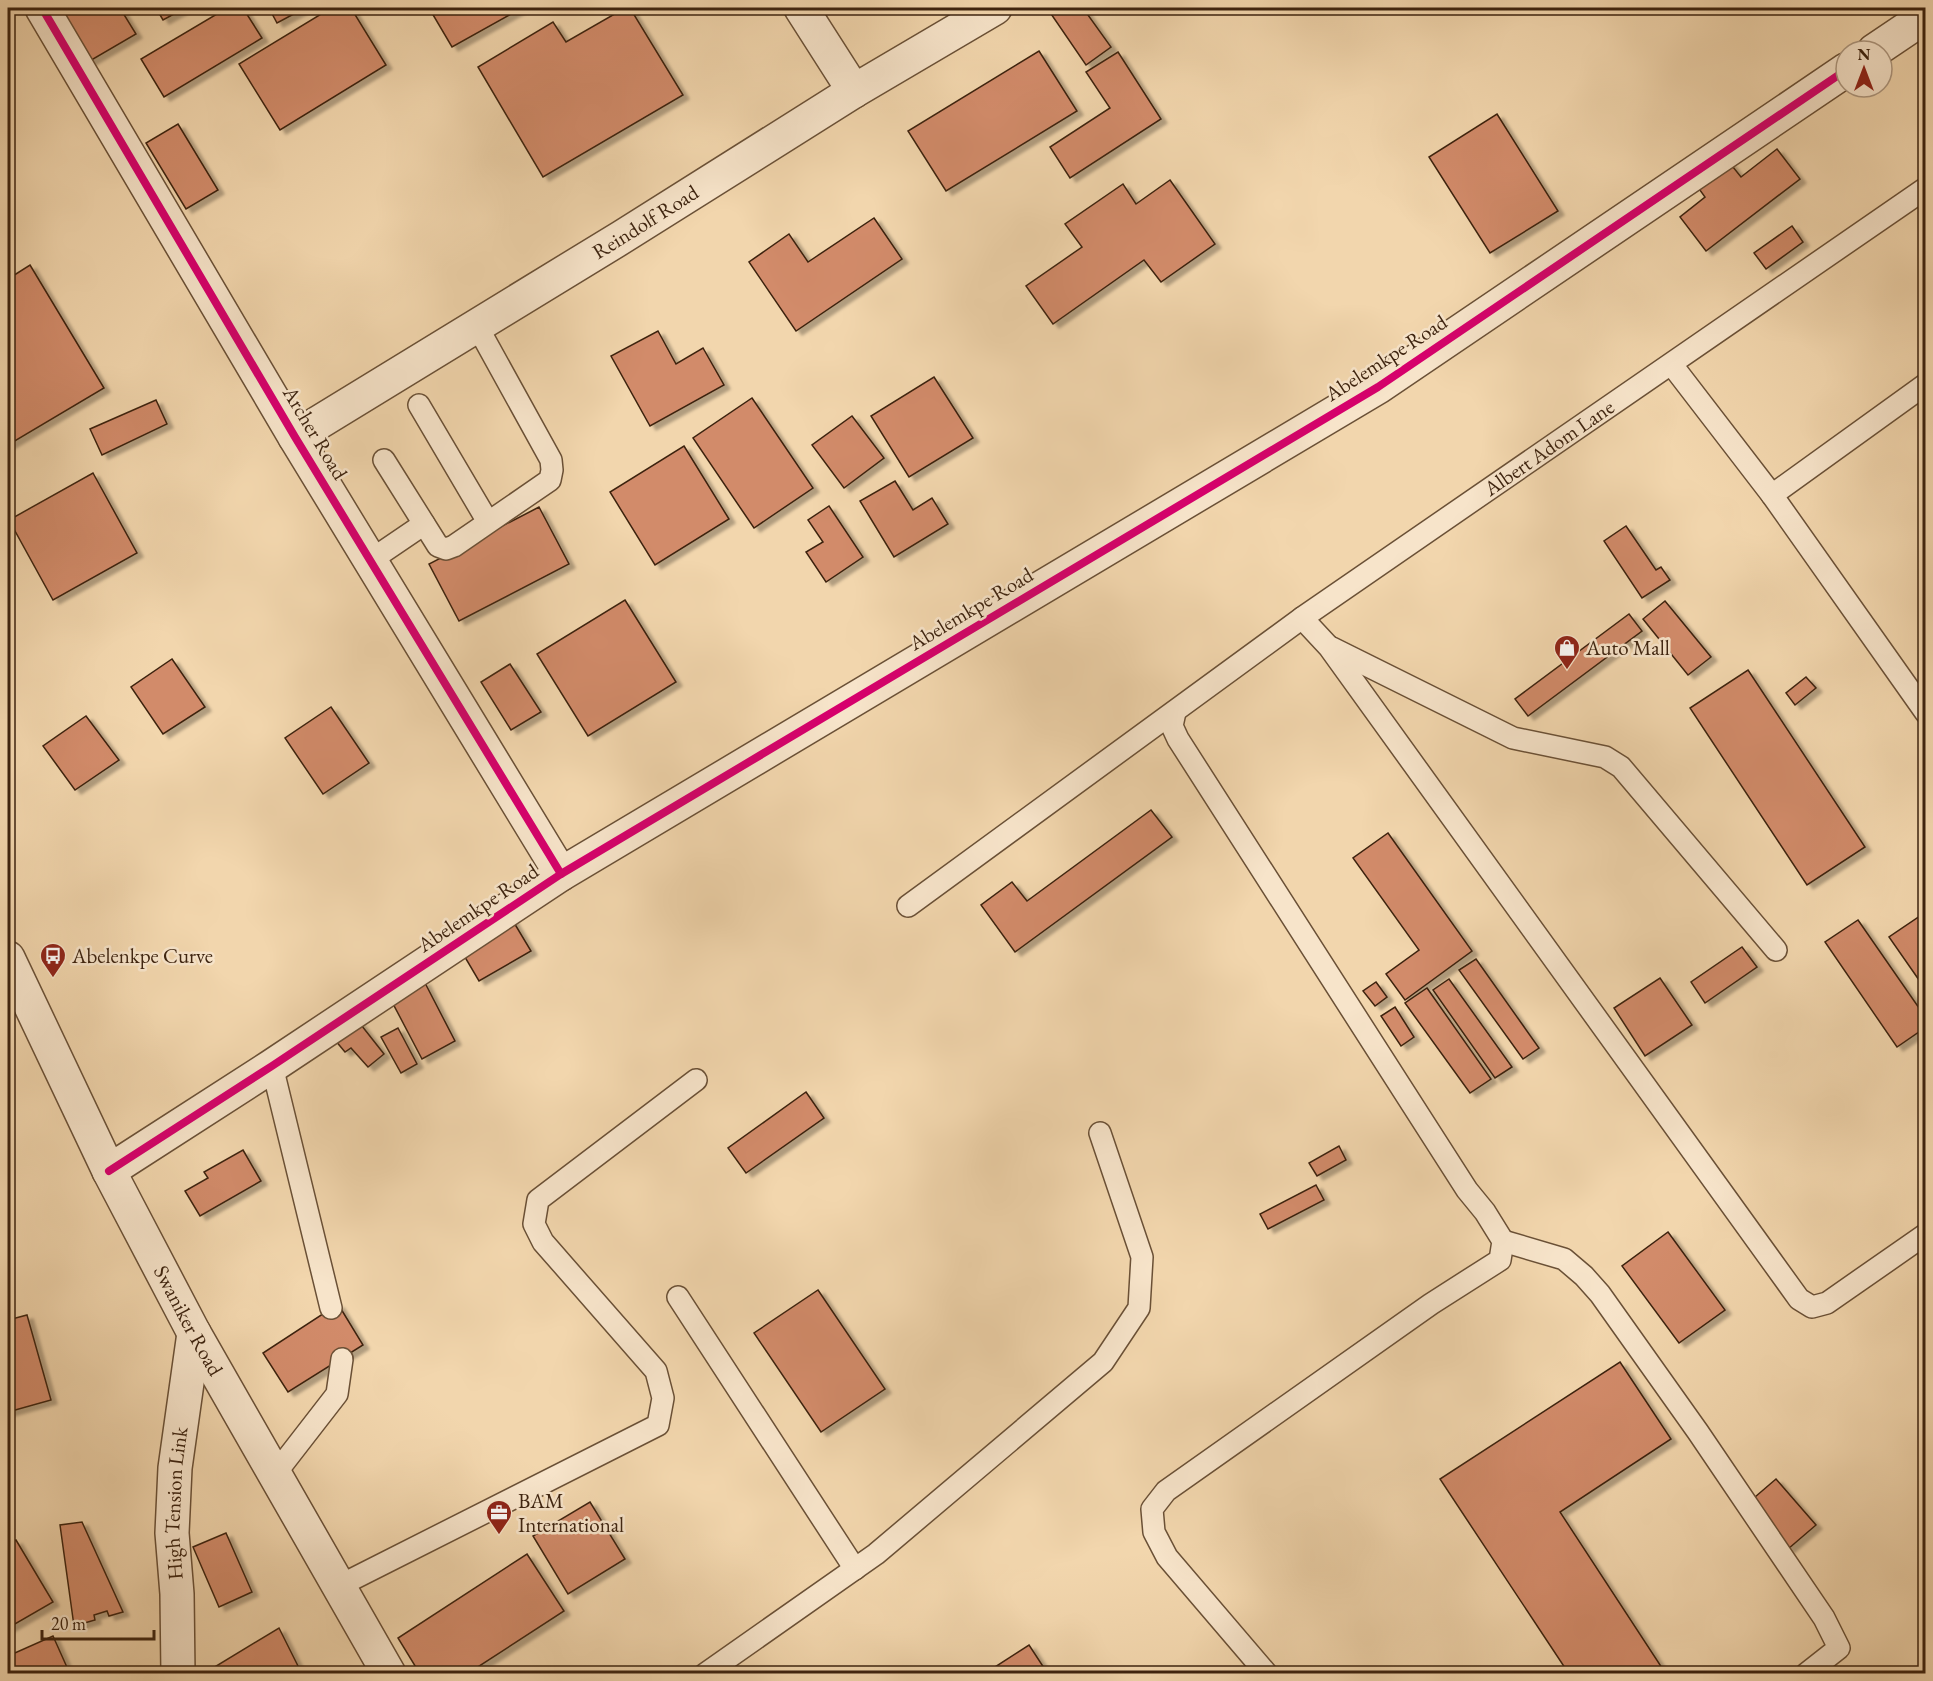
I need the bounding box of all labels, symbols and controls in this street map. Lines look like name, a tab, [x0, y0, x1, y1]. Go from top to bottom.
north arrow	[1834, 39, 1894, 99]
text: N	[1858, 44, 1871, 65]
street label: Reindolf Road	[587, 178, 703, 265]
street label: Abelemkpe Road	[1319, 308, 1452, 408]
street label: Archer Road	[276, 380, 354, 485]
street label: Albert Adom Lane	[1477, 393, 1619, 502]
street label: Abelemkpe Road	[903, 561, 1038, 657]
shop icon: Auto Mall	[1552, 633, 1582, 671]
place label: Auto Mall	[1585, 634, 1670, 661]
street label: Abelemkpe Road	[411, 857, 544, 959]
bus stop icon: Abelenkpe Curve	[38, 941, 68, 979]
place label: Abelenkpe Curve	[71, 942, 213, 969]
street label: Swaniker Road	[148, 1260, 230, 1381]
street label: High Tension Link	[158, 1424, 194, 1581]
place label: BAM International	[518, 1487, 624, 1538]
office icon: BAM International	[484, 1498, 514, 1536]
scale bar	[42, 1603, 154, 1641]
text: 20 m	[51, 1612, 86, 1635]

